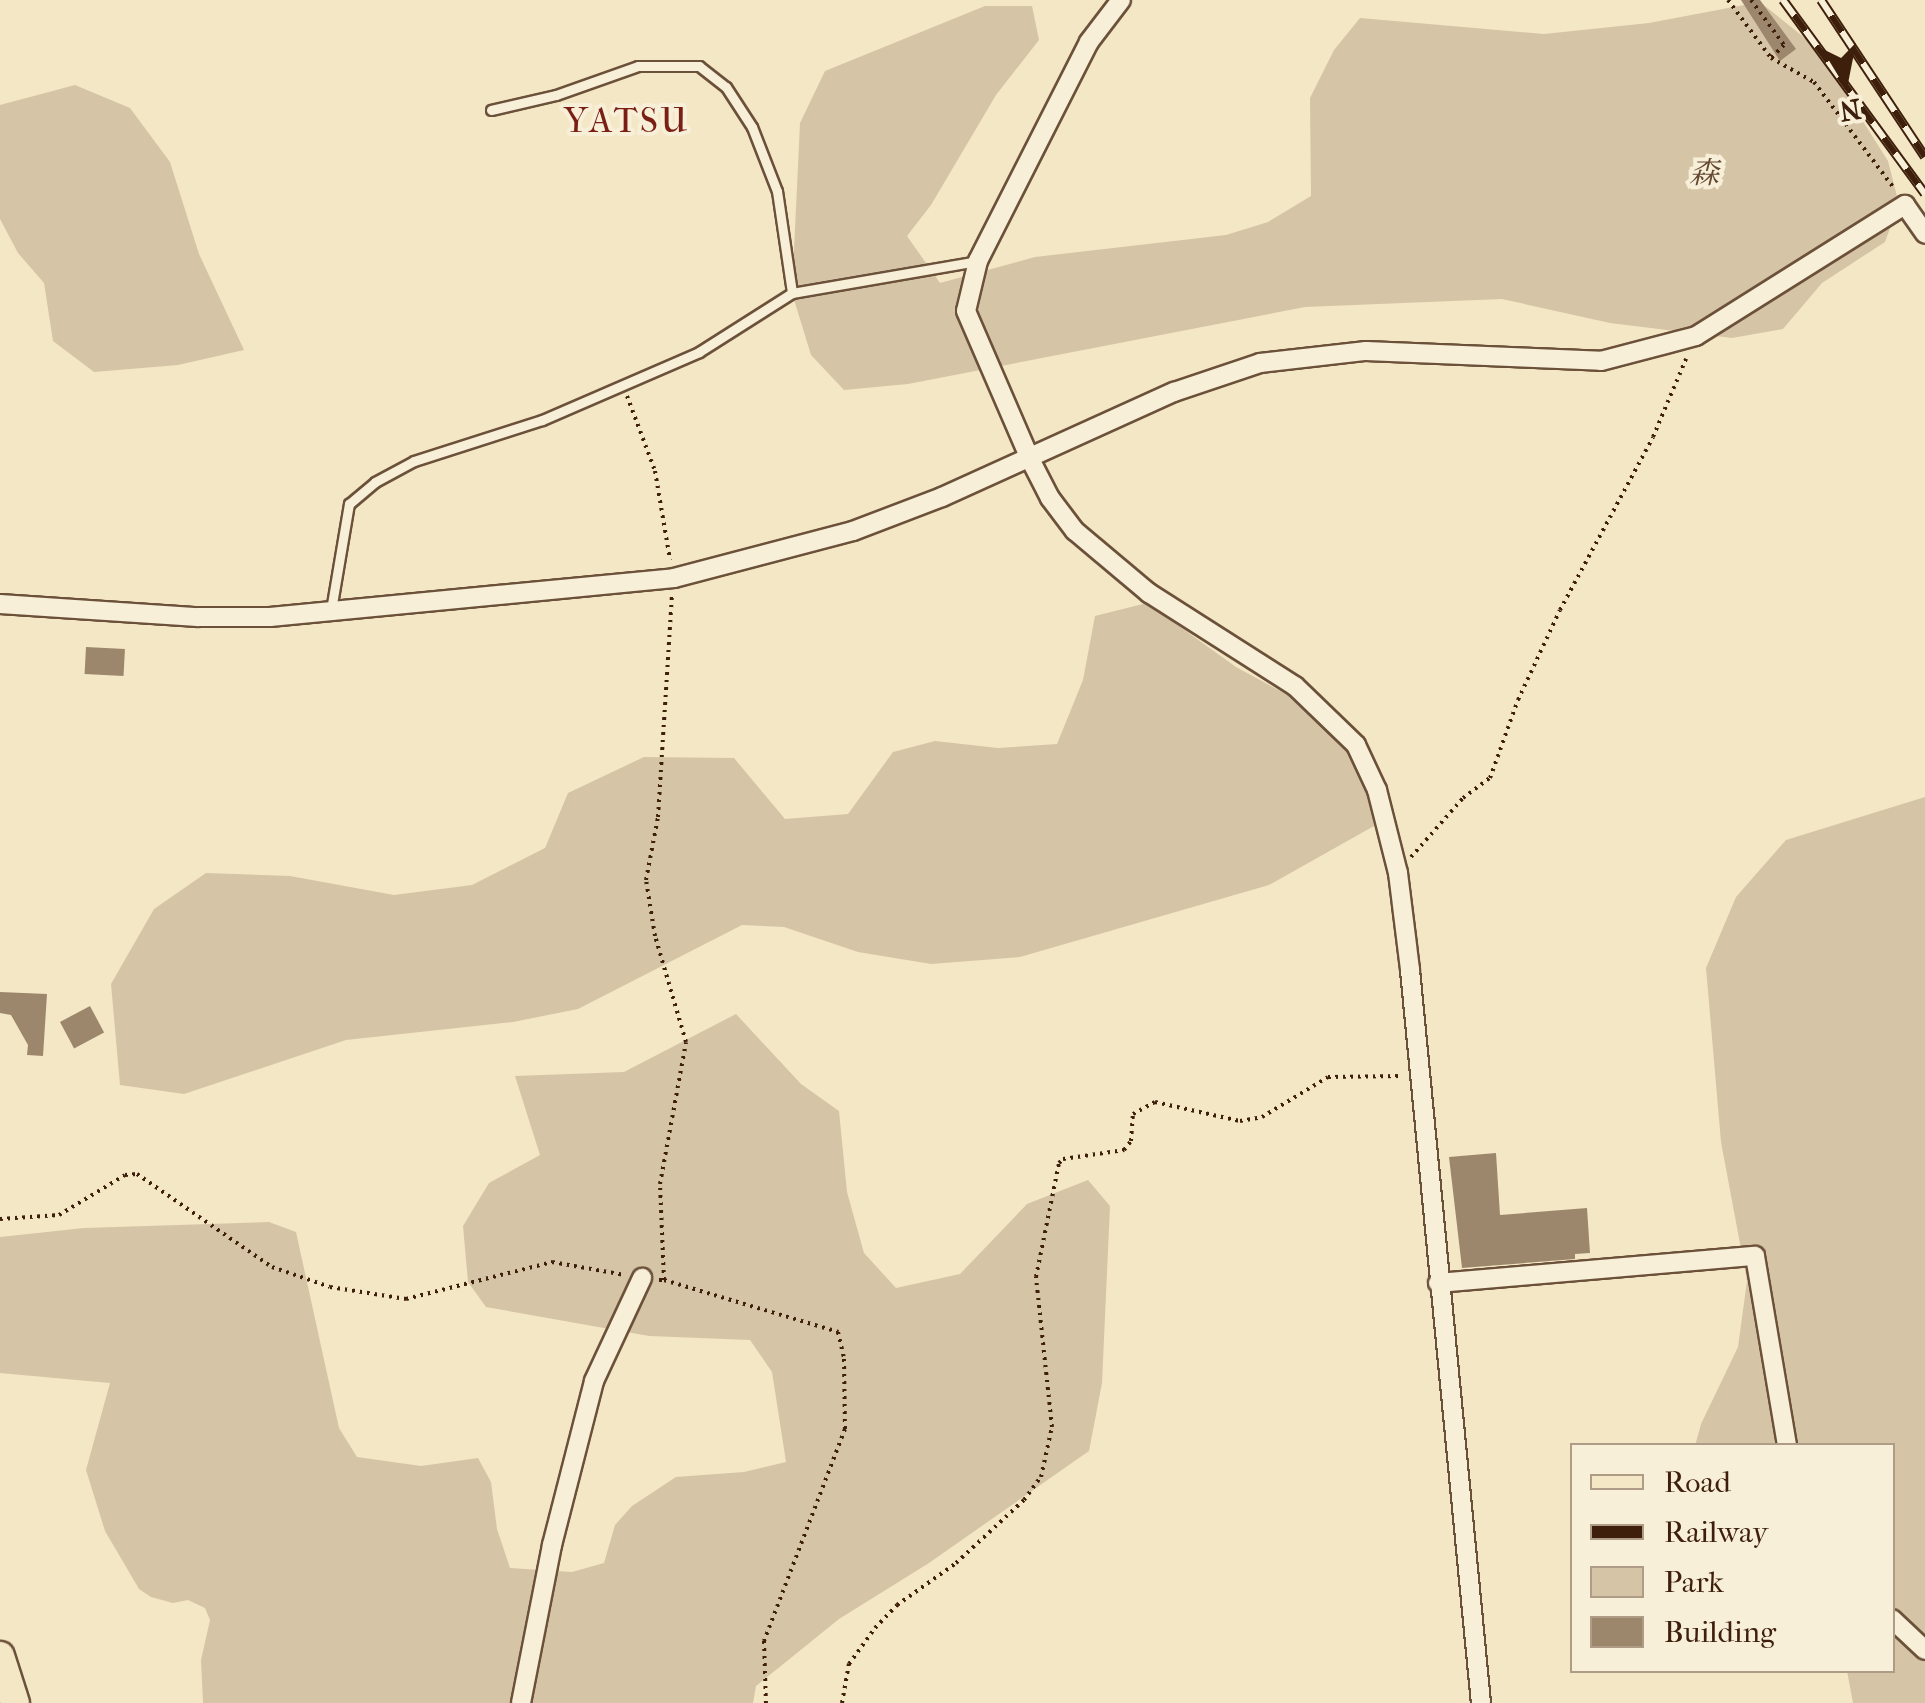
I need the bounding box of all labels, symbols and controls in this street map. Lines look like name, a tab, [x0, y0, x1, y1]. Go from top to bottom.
north arrow	[1795, 30, 1895, 130]
text: N	[1837, 92, 1864, 128]
district label: YATSU	[564, 100, 690, 142]
park label: 森	[1689, 156, 1719, 192]
legend	[1570, 1443, 1895, 1673]
text: Road	[1664, 1465, 1731, 1500]
text: Railway	[1664, 1515, 1768, 1550]
text: Park	[1664, 1565, 1724, 1600]
text: Building	[1664, 1615, 1776, 1650]

